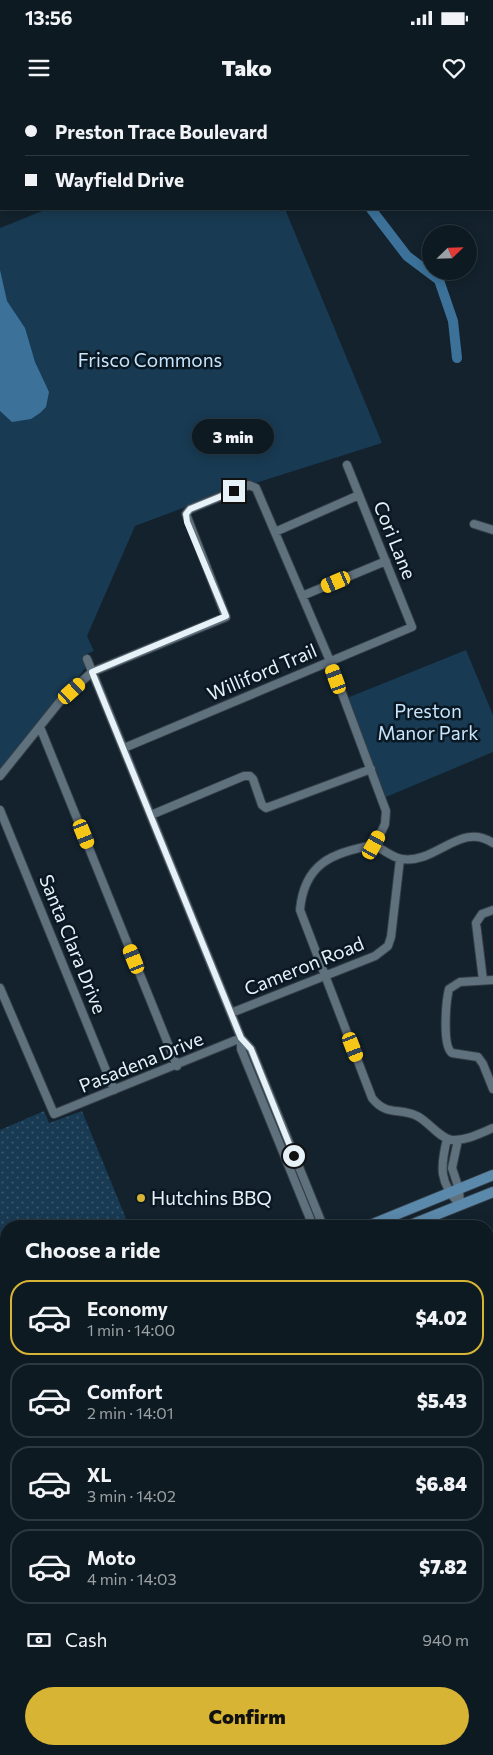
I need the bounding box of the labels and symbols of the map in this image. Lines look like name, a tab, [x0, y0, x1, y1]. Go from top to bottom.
north arrow	[422, 225, 478, 280]
park label: Frisco Commons	[78, 348, 222, 371]
callout: 3 min	[193, 418, 275, 454]
route end	[223, 480, 245, 502]
street label: Cori Lane	[369, 497, 422, 582]
car	[319, 569, 352, 595]
street label: Williford Trail	[204, 638, 320, 705]
car	[323, 662, 348, 696]
car	[55, 675, 88, 707]
park label: Preston Manor Park	[377, 699, 479, 744]
car	[71, 817, 96, 851]
car	[360, 828, 387, 862]
street label: Santa Clara Drive	[35, 871, 112, 1017]
street label: Cameron Road	[241, 931, 367, 1000]
car	[121, 942, 146, 976]
street label: Pasadena Drive	[75, 1026, 206, 1097]
car	[340, 1030, 365, 1064]
route start	[283, 1145, 305, 1167]
place label: Hutchins BBQ	[151, 1186, 272, 1209]
marker: Hutchins BBQ	[135, 1192, 147, 1204]

